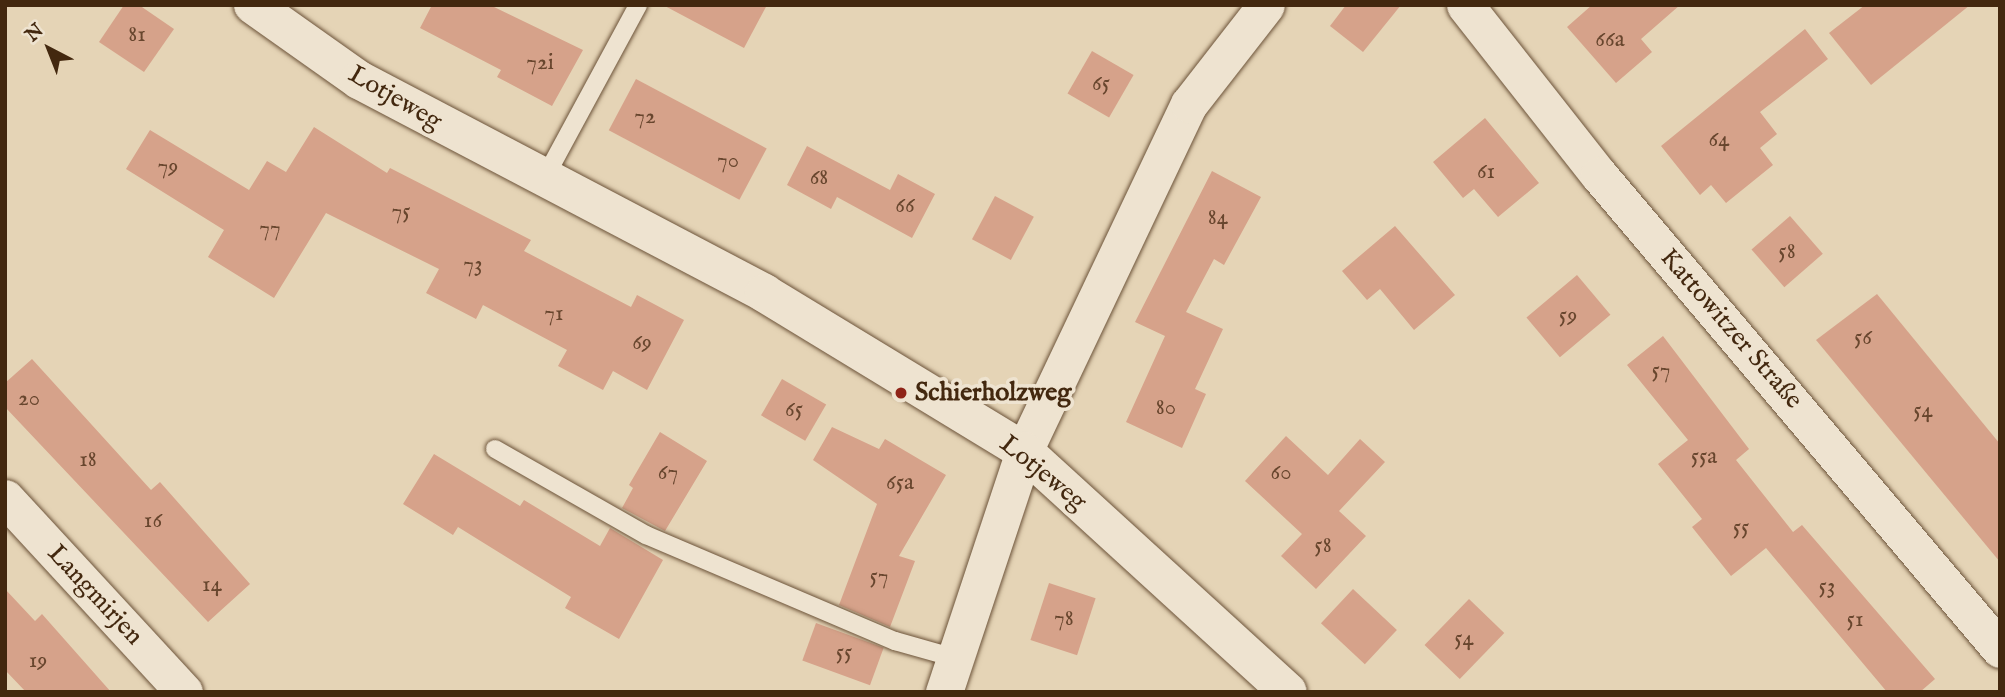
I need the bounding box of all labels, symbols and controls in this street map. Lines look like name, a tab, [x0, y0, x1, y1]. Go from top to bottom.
north arrow	[14, 14, 84, 84]
text: N	[21, 19, 49, 48]
house number: 81	[128, 21, 146, 49]
house number: 66a	[1595, 26, 1625, 54]
house number: 72i	[526, 49, 554, 77]
street label: Lotjeweg	[343, 59, 447, 137]
house number: 65	[1092, 70, 1110, 98]
house number: 72	[634, 103, 656, 131]
house number: 64	[1709, 126, 1729, 154]
house number: 70	[717, 147, 739, 175]
house number: 79	[158, 153, 178, 181]
house number: 61	[1477, 158, 1495, 186]
house number: 68	[810, 164, 828, 192]
house number: 66	[895, 192, 915, 220]
house number: 75	[391, 198, 411, 226]
house number: 84	[1208, 204, 1228, 232]
house number: 77	[259, 215, 281, 243]
house number: 58	[1778, 238, 1796, 266]
street label: Kattowitzer Straße	[1653, 243, 1809, 415]
house number: 73	[463, 251, 483, 279]
house number: 71	[544, 300, 564, 328]
house number: 59	[1559, 302, 1577, 330]
house number: 56	[1854, 324, 1872, 352]
house number: 69	[632, 329, 652, 357]
house number: 57	[1651, 357, 1671, 385]
place label: Schierholzweg	[915, 377, 1071, 409]
house number: 20	[18, 385, 40, 413]
marker: Schierholzweg	[893, 385, 909, 401]
house number: 80	[1156, 394, 1176, 422]
house number: 65	[785, 396, 803, 424]
house number: 54	[1913, 397, 1933, 425]
street label: Lotjeweg	[993, 429, 1093, 517]
house number: 55a	[1691, 443, 1717, 471]
house number: 18	[79, 446, 97, 474]
house number: 67	[658, 459, 678, 487]
house number: 60	[1270, 459, 1292, 487]
house number: 65a	[886, 469, 914, 497]
house number: 16	[144, 507, 162, 535]
house number: 55	[1733, 514, 1749, 542]
house number: 58	[1314, 532, 1332, 560]
street label: Langmirjen	[41, 538, 149, 652]
house number: 57	[869, 563, 889, 591]
house number: 14	[202, 571, 222, 599]
house number: 53	[1819, 573, 1835, 601]
house number: 78	[1054, 605, 1074, 633]
house number: 51	[1847, 606, 1863, 634]
house number: 54	[1454, 625, 1474, 653]
house number: 55	[836, 639, 852, 667]
house number: 19	[29, 647, 47, 675]

